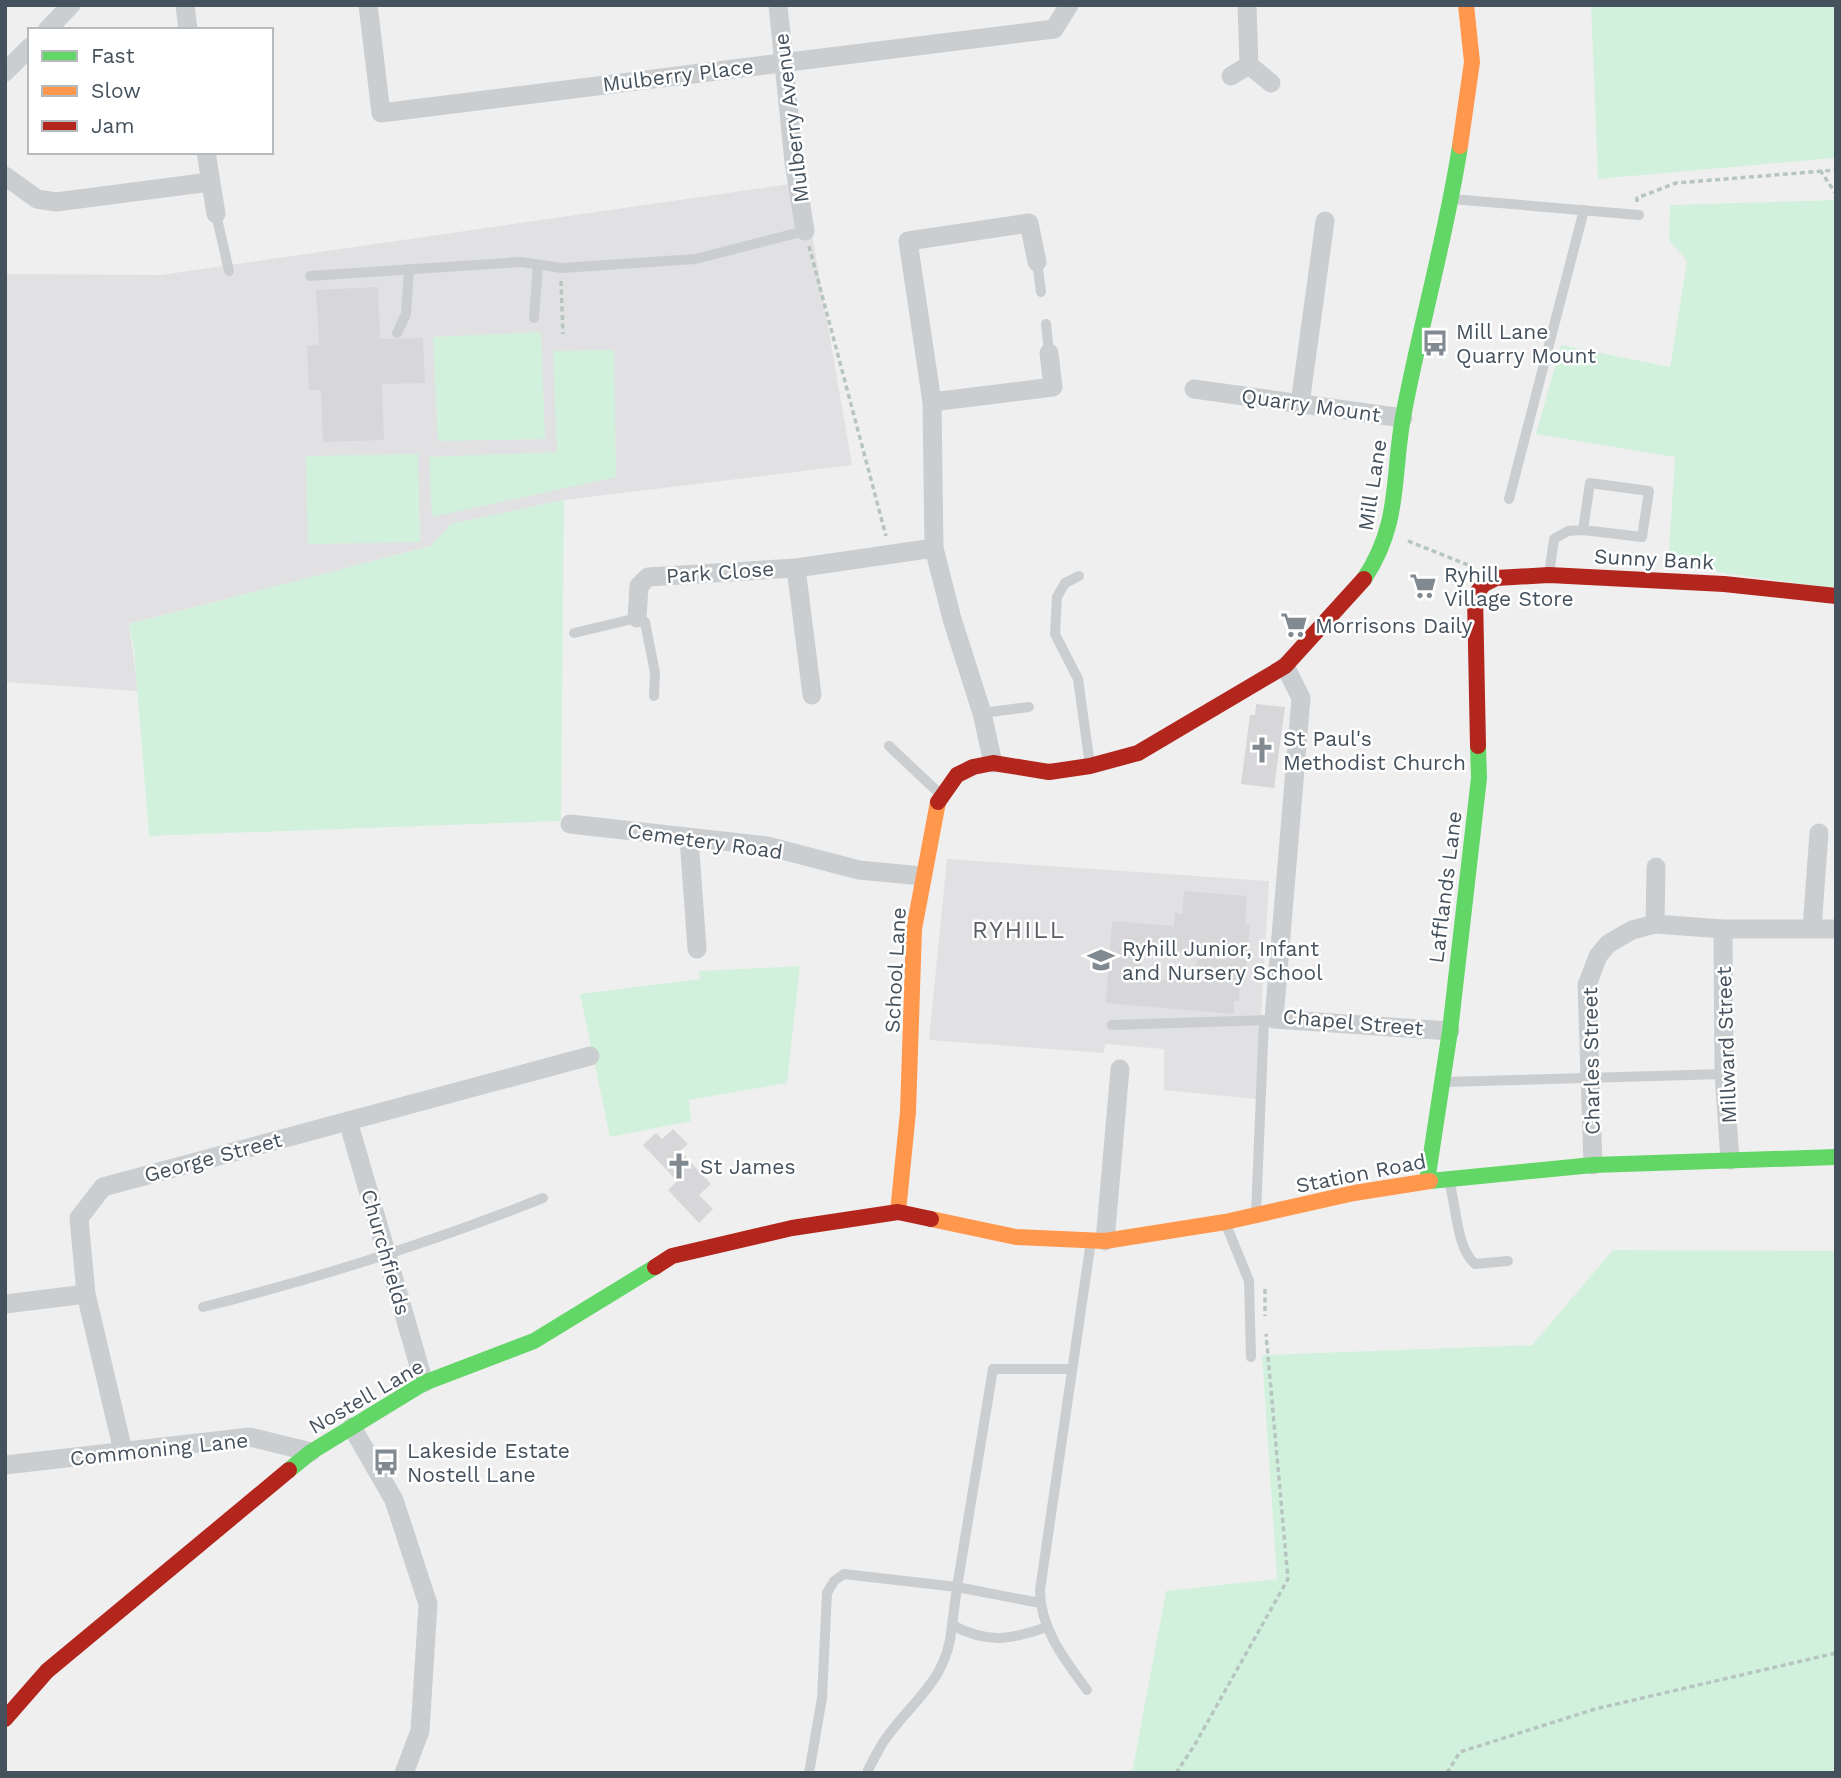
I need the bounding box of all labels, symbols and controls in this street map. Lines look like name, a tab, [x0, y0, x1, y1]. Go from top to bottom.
legend	[28, 28, 273, 154]
street label: Mulberry Avenue	[768, 32, 814, 204]
text: Fast	[91, 43, 135, 68]
street label: Mulberry Place	[601, 53, 755, 97]
text: Slow	[91, 78, 141, 103]
text: Jam	[91, 113, 134, 138]
place label: Mill Lane Quarry Mount	[1456, 319, 1596, 368]
bus stop icon: Mill Lane Quarry Mount	[1420, 328, 1450, 358]
street label: Quarry Mount	[1240, 383, 1382, 427]
street label: Mill Lane	[1352, 437, 1392, 533]
street label: Sunny Bank	[1593, 543, 1715, 575]
street label: Park Close	[665, 556, 775, 588]
place label: Ryhill Village Store	[1444, 562, 1574, 611]
supermarket icon: Ryhill Village Store	[1408, 571, 1438, 601]
supermarket icon: Morrisons Daily	[1279, 610, 1309, 640]
place label: Morrisons Daily	[1315, 613, 1472, 638]
place label: St Paul's Methodist Church	[1283, 726, 1466, 775]
church icon: St Paul's Methodist Church	[1247, 735, 1277, 765]
street label: Lafflands Lane	[1423, 809, 1467, 965]
street label: Cemetery Road	[626, 818, 784, 864]
street label: School Lane	[879, 907, 911, 1033]
district label: RYHILL	[972, 916, 1066, 944]
place label: Ryhill Junior, Infant and Nursery School	[1122, 936, 1323, 985]
school or university icon: Ryhill Junior, Infant and Nursery School	[1086, 945, 1116, 975]
street label: Millward Street	[1711, 966, 1741, 1124]
street label: Charles Street	[1577, 987, 1605, 1135]
street label: Chapel Street	[1282, 1003, 1424, 1041]
street label: George Street	[141, 1127, 285, 1187]
street label: Station Road	[1294, 1148, 1428, 1198]
church icon: St James	[664, 1151, 694, 1181]
place label: St James	[700, 1154, 796, 1179]
street label: Churchfields	[356, 1186, 416, 1318]
street label: Nostell Lane	[304, 1353, 428, 1439]
street label: Commoning Lane	[69, 1427, 249, 1471]
place label: Lakeside Estate Nostell Lane	[407, 1438, 570, 1487]
bus stop icon: Lakeside Estate Nostell Lane	[371, 1447, 401, 1477]

